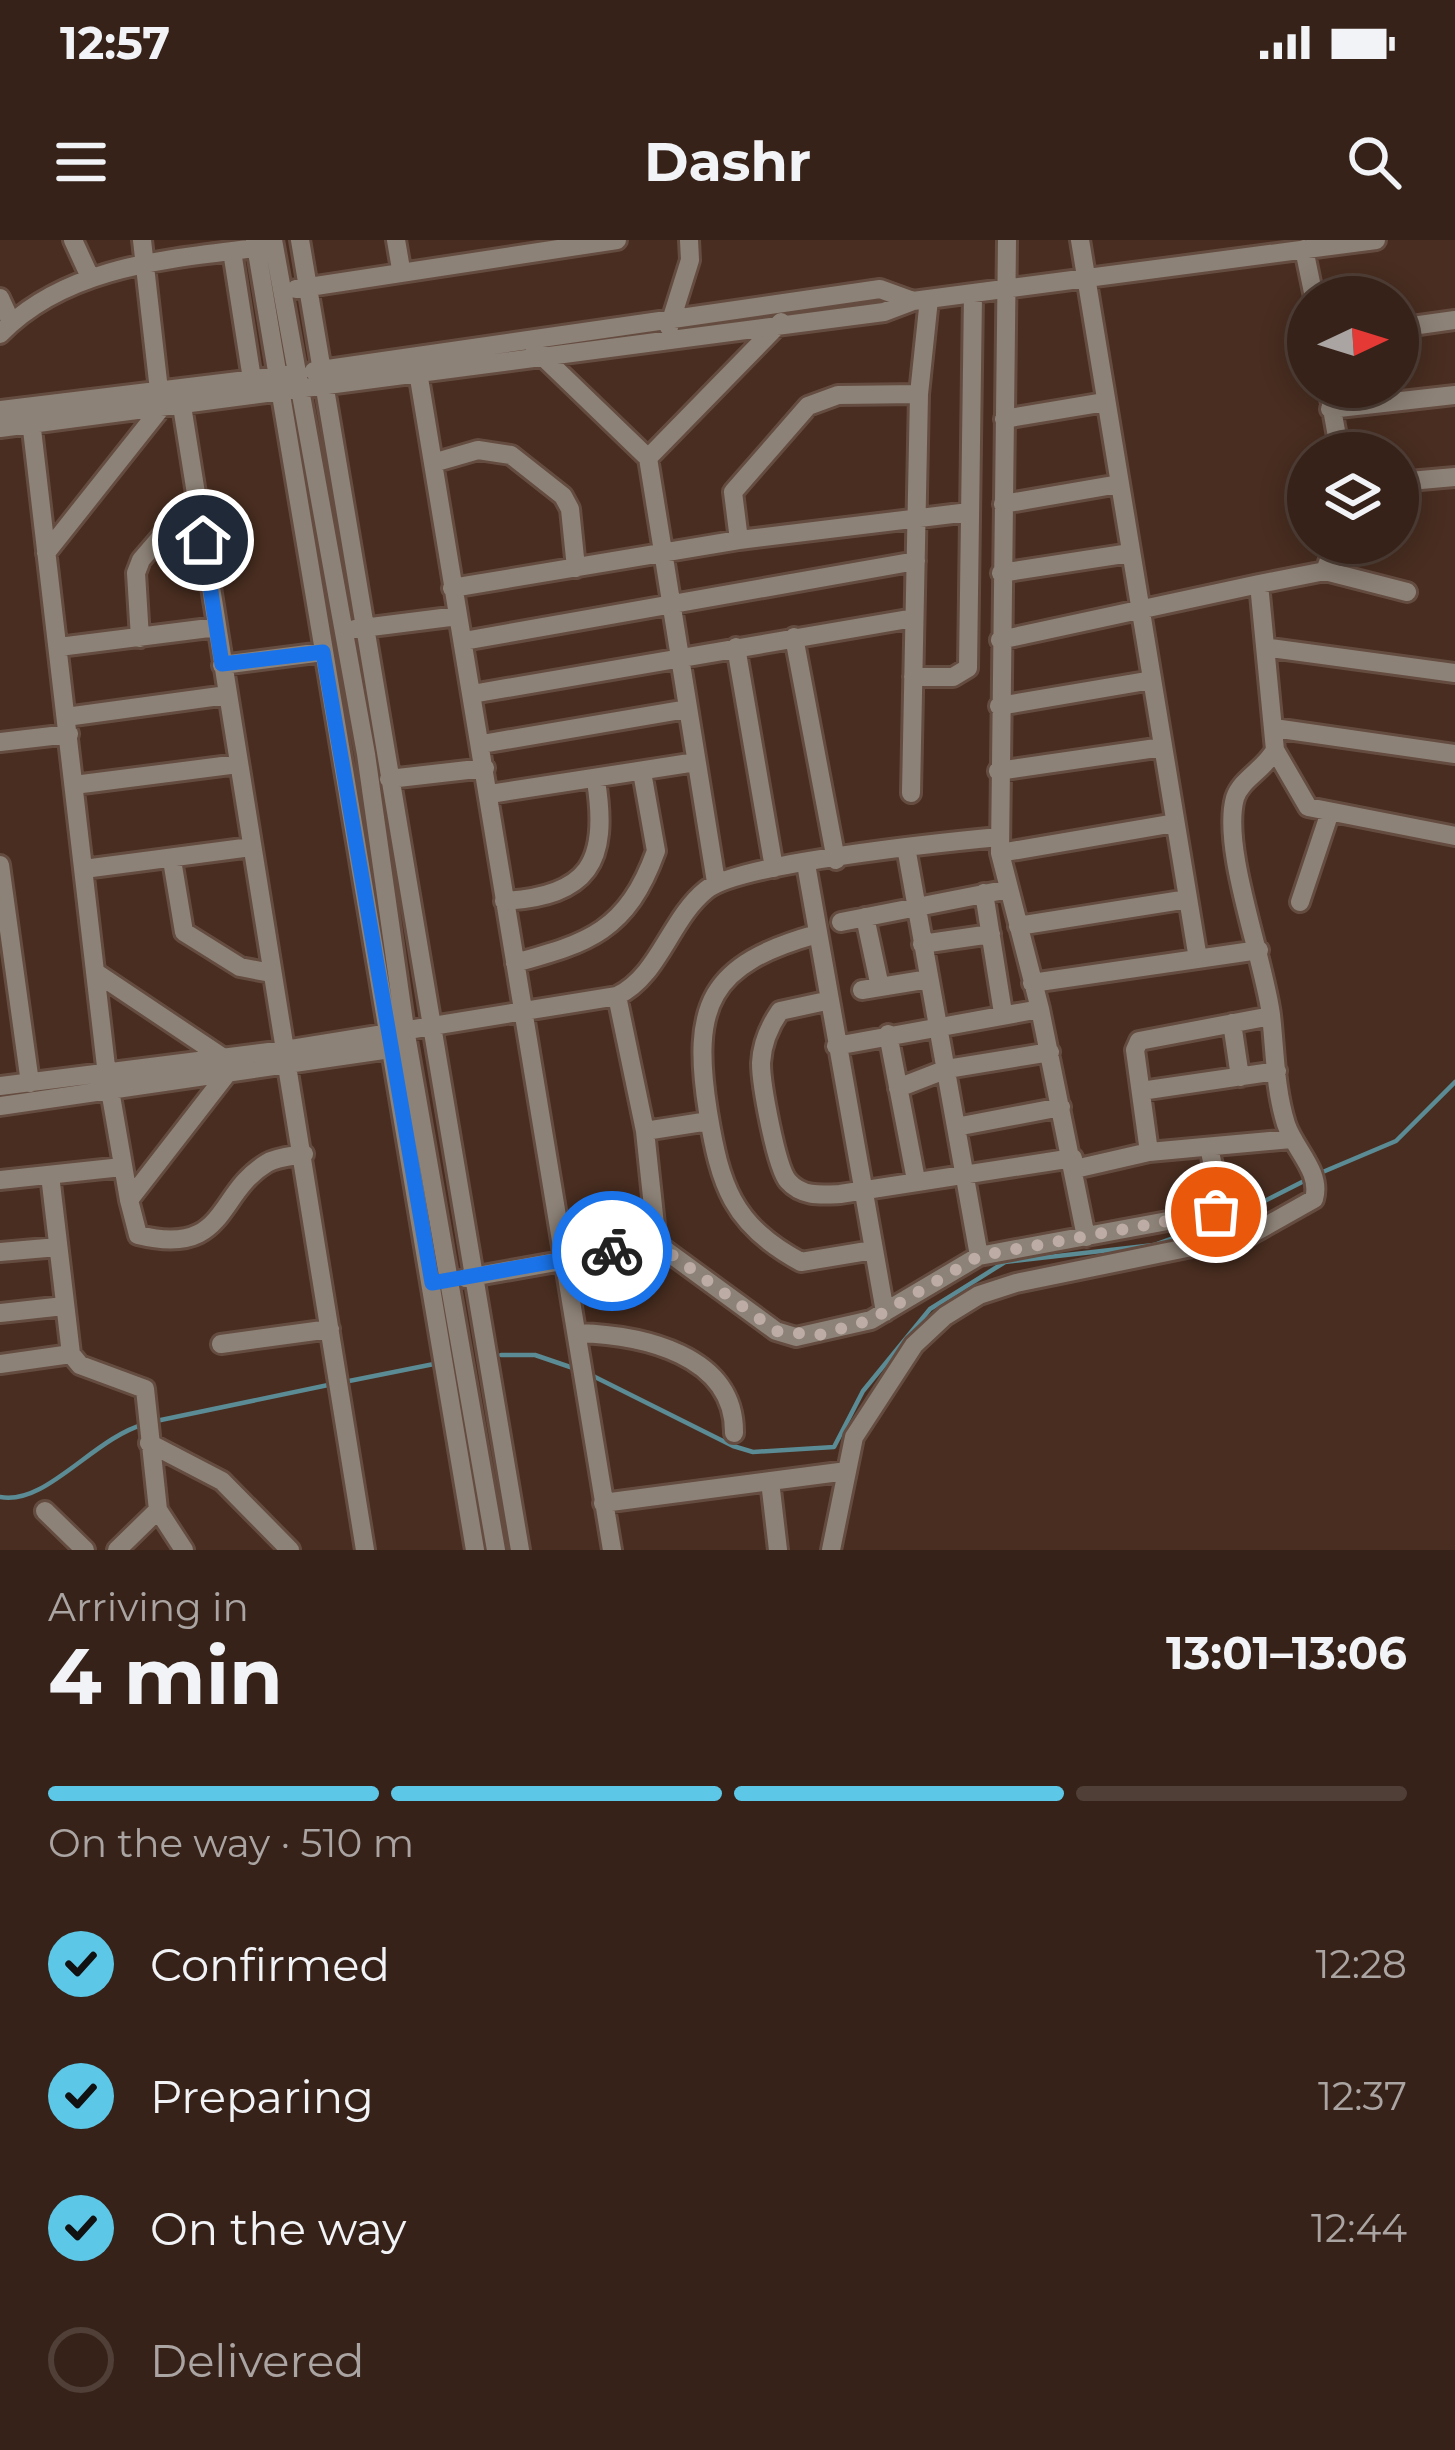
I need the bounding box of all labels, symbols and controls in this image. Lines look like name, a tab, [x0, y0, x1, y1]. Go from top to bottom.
text: 12:57	[60, 15, 170, 70]
icon: menu	[48, 129, 114, 195]
text: Dashr	[644, 129, 811, 195]
icon: search	[1341, 129, 1407, 195]
north arrow	[1287, 276, 1419, 408]
map controls	[1287, 276, 1419, 564]
button: layers	[1287, 432, 1419, 564]
pin	[152, 489, 254, 591]
icon: home	[170, 507, 236, 573]
pin	[1165, 1161, 1267, 1263]
icon: bag	[1183, 1179, 1249, 1245]
courier	[552, 1191, 672, 1311]
icon: bike	[579, 1218, 645, 1284]
text: Arriving in	[48, 1583, 249, 1631]
text: 13:01–13:06	[1166, 1625, 1407, 1680]
text: 4 min	[48, 1628, 283, 1724]
text: On the way · 510 m	[48, 1819, 414, 1867]
icon: check	[48, 1931, 114, 1997]
text: Confirmed	[150, 1937, 390, 1992]
text: 12:28	[1315, 1940, 1407, 1988]
icon: check	[48, 2063, 114, 2129]
text: Preparing	[150, 2069, 374, 2124]
text: 12:37	[1318, 2072, 1407, 2120]
icon: check	[48, 2195, 114, 2261]
text: On the way	[150, 2201, 406, 2256]
text: 12:44	[1311, 2204, 1407, 2252]
text: Delivered	[150, 2333, 365, 2388]

